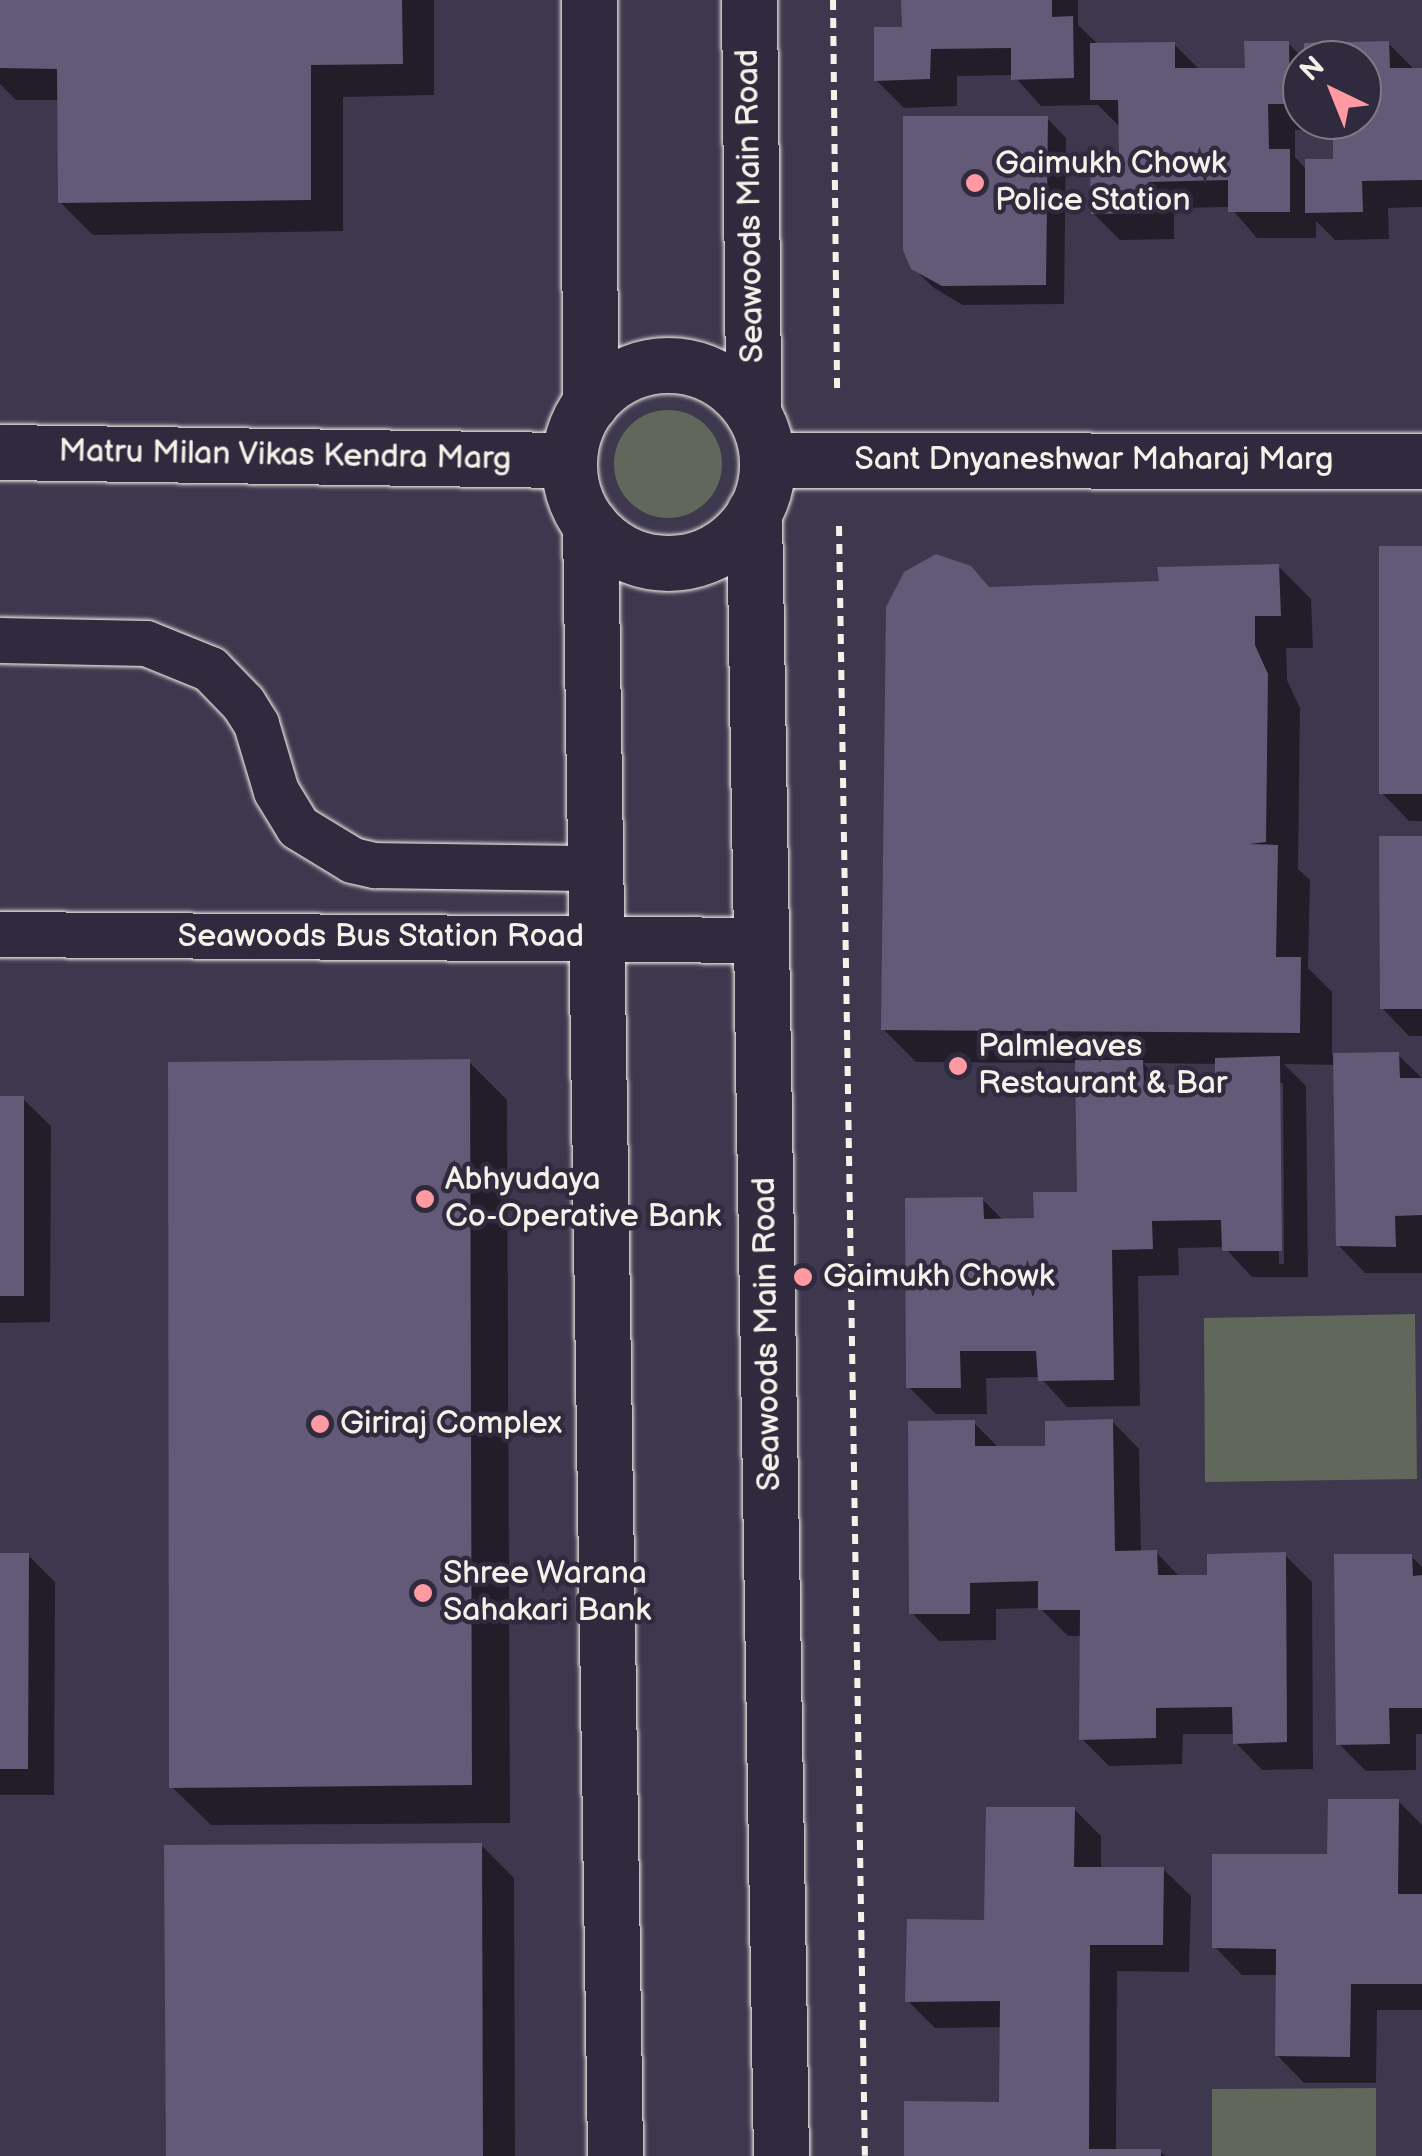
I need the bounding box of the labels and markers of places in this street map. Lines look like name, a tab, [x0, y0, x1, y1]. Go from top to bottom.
place label: Gaimukh Chowk Police Station	[995, 146, 1226, 221]
marker: Gaimukh Chowk Police Station	[964, 172, 986, 194]
place label: Palmleaves Restaurant & Bar	[978, 1029, 1227, 1104]
marker: Palmleaves Restaurant & Bar	[947, 1055, 969, 1077]
place label: Abhyudaya Co-Operative Bank	[445, 1162, 721, 1237]
marker: Abhyudaya Co-Operative Bank	[414, 1188, 436, 1210]
place label: Gaimukh Chowk	[823, 1258, 1054, 1296]
marker: Gaimukh Chowk	[792, 1266, 814, 1288]
place label: Giriraj Complex	[340, 1405, 562, 1443]
marker: Giriraj Complex	[309, 1413, 331, 1435]
place label: Shree Warana Sahakari Bank	[443, 1556, 651, 1631]
marker: Shree Warana Sahakari Bank	[412, 1582, 434, 1604]

